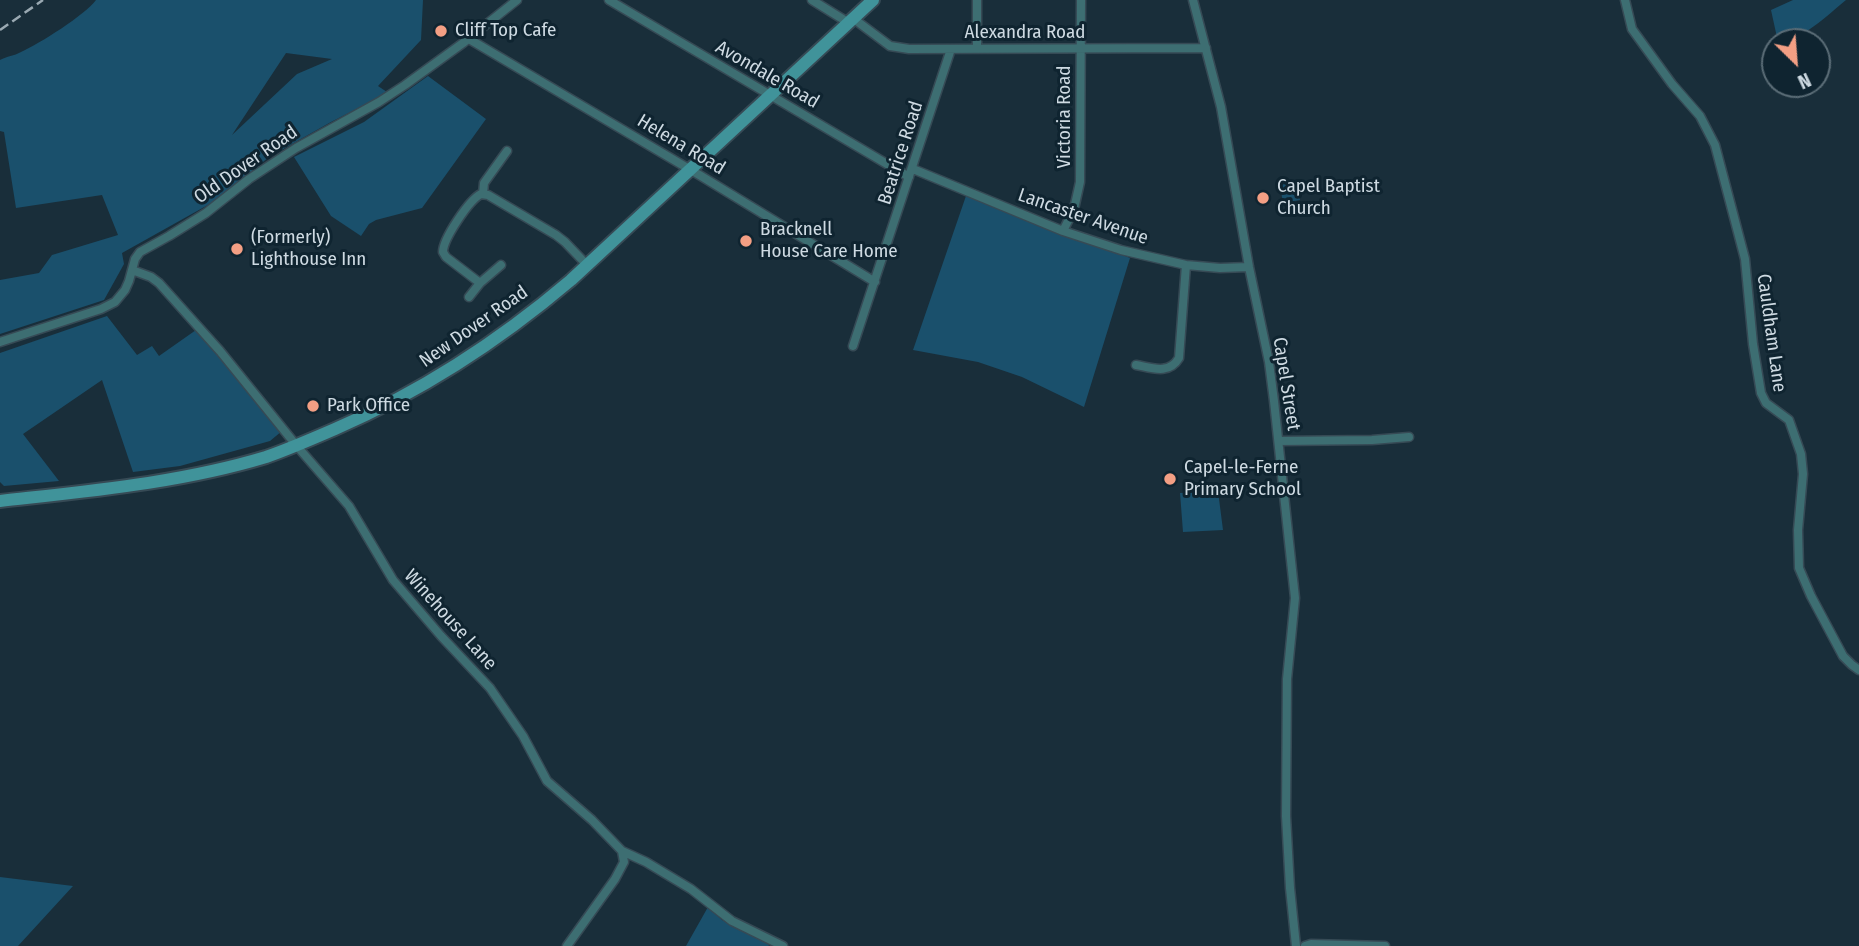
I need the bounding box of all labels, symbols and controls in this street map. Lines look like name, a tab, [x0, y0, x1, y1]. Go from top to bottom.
place label: Cliff Top Cafe	[455, 20, 556, 42]
street label: Alexandra Road	[965, 22, 1085, 44]
marker: Cliff Top Cafe	[433, 23, 449, 39]
north arrow	[1761, 28, 1831, 98]
street label: Avondale Road	[711, 36, 823, 114]
street label: Victoria Road	[1054, 65, 1076, 169]
text: N	[1794, 68, 1814, 93]
street label: Beatrice Road	[874, 98, 928, 208]
street label: Helena Road	[633, 110, 729, 180]
street label: Old Dover Road	[190, 121, 302, 209]
place label: Capel Baptist Church	[1277, 176, 1380, 220]
street label: Lancaster Avenue	[1015, 184, 1151, 250]
marker: Capel Baptist Church	[1255, 190, 1271, 206]
place label: Bracknell House Care Home	[760, 219, 898, 263]
place label: (Formerly) Lighthouse Inn	[251, 227, 366, 271]
marker: Bracknell House Care Home	[738, 233, 754, 249]
marker: (Formerly) Lighthouse Inn	[229, 241, 245, 257]
street label: Cauldham Lane	[1751, 272, 1791, 394]
street label: New Dover Road	[415, 281, 533, 373]
street label: Capel Street	[1267, 336, 1305, 432]
place label: Park Office	[327, 395, 410, 417]
marker: Park Office	[305, 398, 321, 414]
place label: Capel-le-Ferne Primary School	[1184, 457, 1301, 501]
marker: Capel-le-Ferne Primary School	[1162, 471, 1178, 487]
street label: Winehouse Lane	[399, 565, 501, 675]

